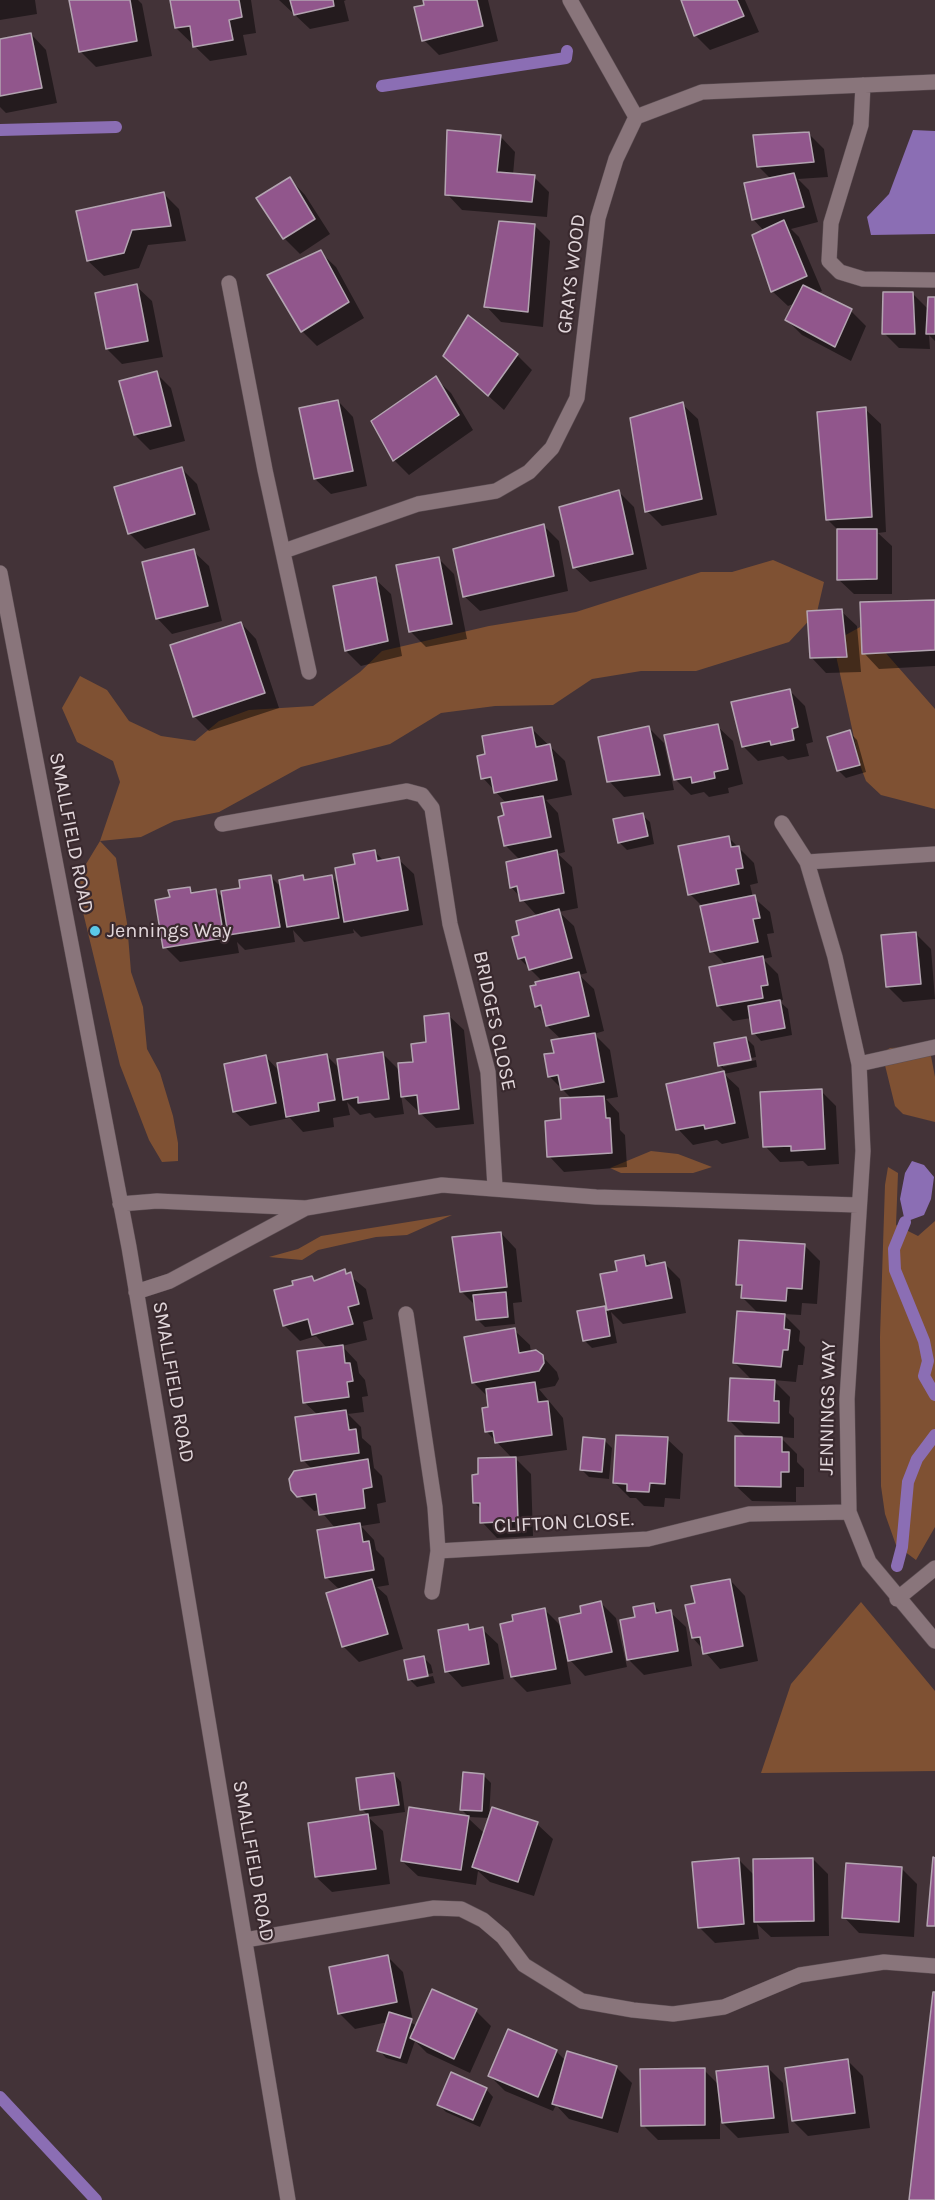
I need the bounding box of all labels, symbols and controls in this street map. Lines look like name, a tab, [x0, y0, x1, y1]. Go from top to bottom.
street label: GRAYS WOOD	[553, 213, 591, 335]
street label: SMALLFIELD ROAD	[44, 750, 98, 916]
place label: Jennings Way	[107, 919, 232, 943]
marker: Jennings Way	[88, 924, 102, 938]
street label: BRIDGES CLOSE	[467, 949, 521, 1093]
street label: SMALLFIELD ROAD	[147, 1299, 199, 1465]
street label: JENNINGS WAY	[815, 1340, 841, 1476]
street label: CLIFTON CLOSE.	[493, 1507, 635, 1539]
street label: SMALLFIELD ROAD	[227, 1778, 279, 1944]

